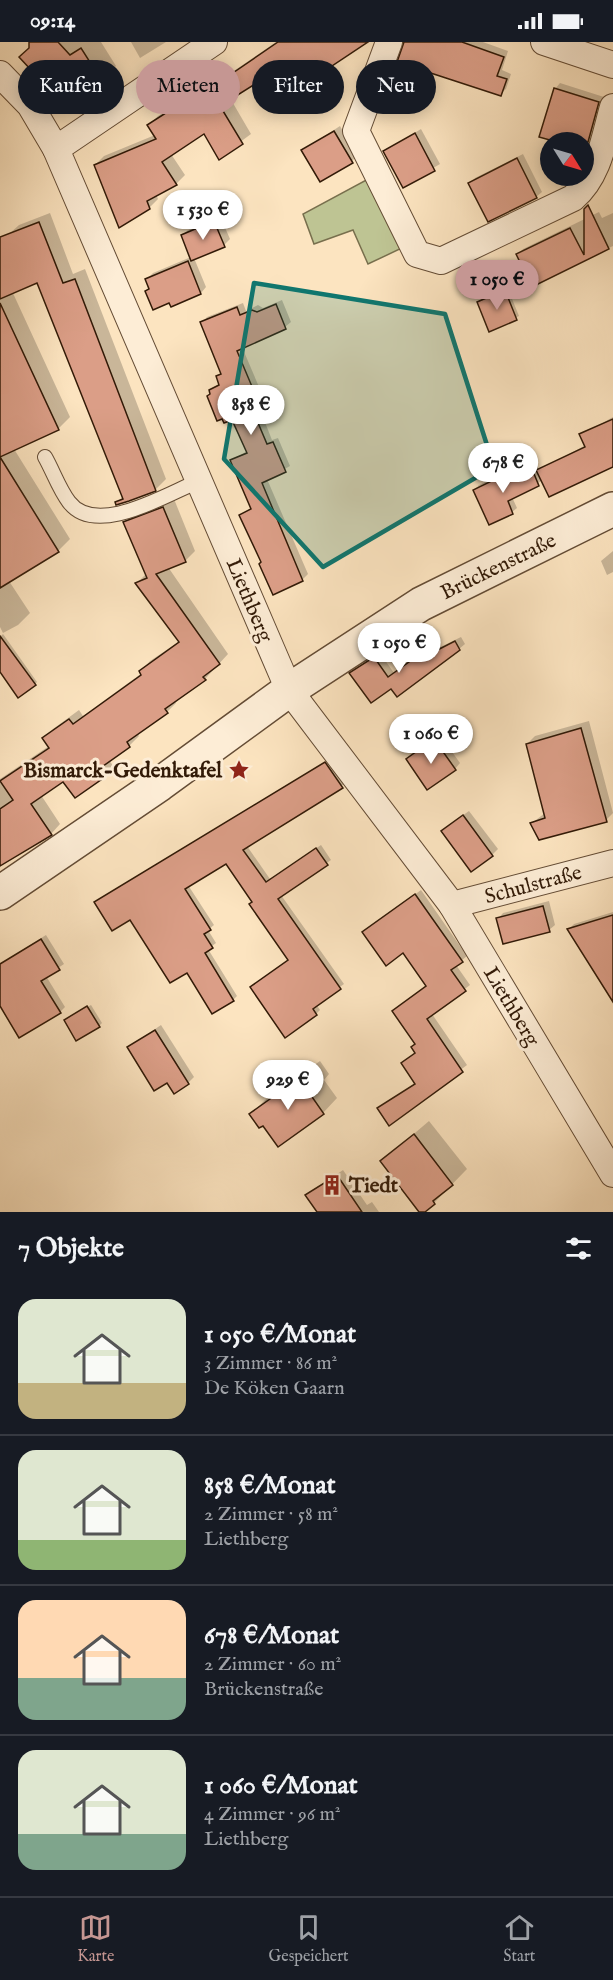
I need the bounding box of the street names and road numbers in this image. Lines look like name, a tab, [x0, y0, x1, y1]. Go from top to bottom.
street label: Brückenstraße	[436, 528, 561, 607]
street label: Liethberg	[219, 555, 279, 647]
street label: Schulstraße	[482, 859, 585, 911]
street label: Liethberg	[476, 962, 545, 1052]

